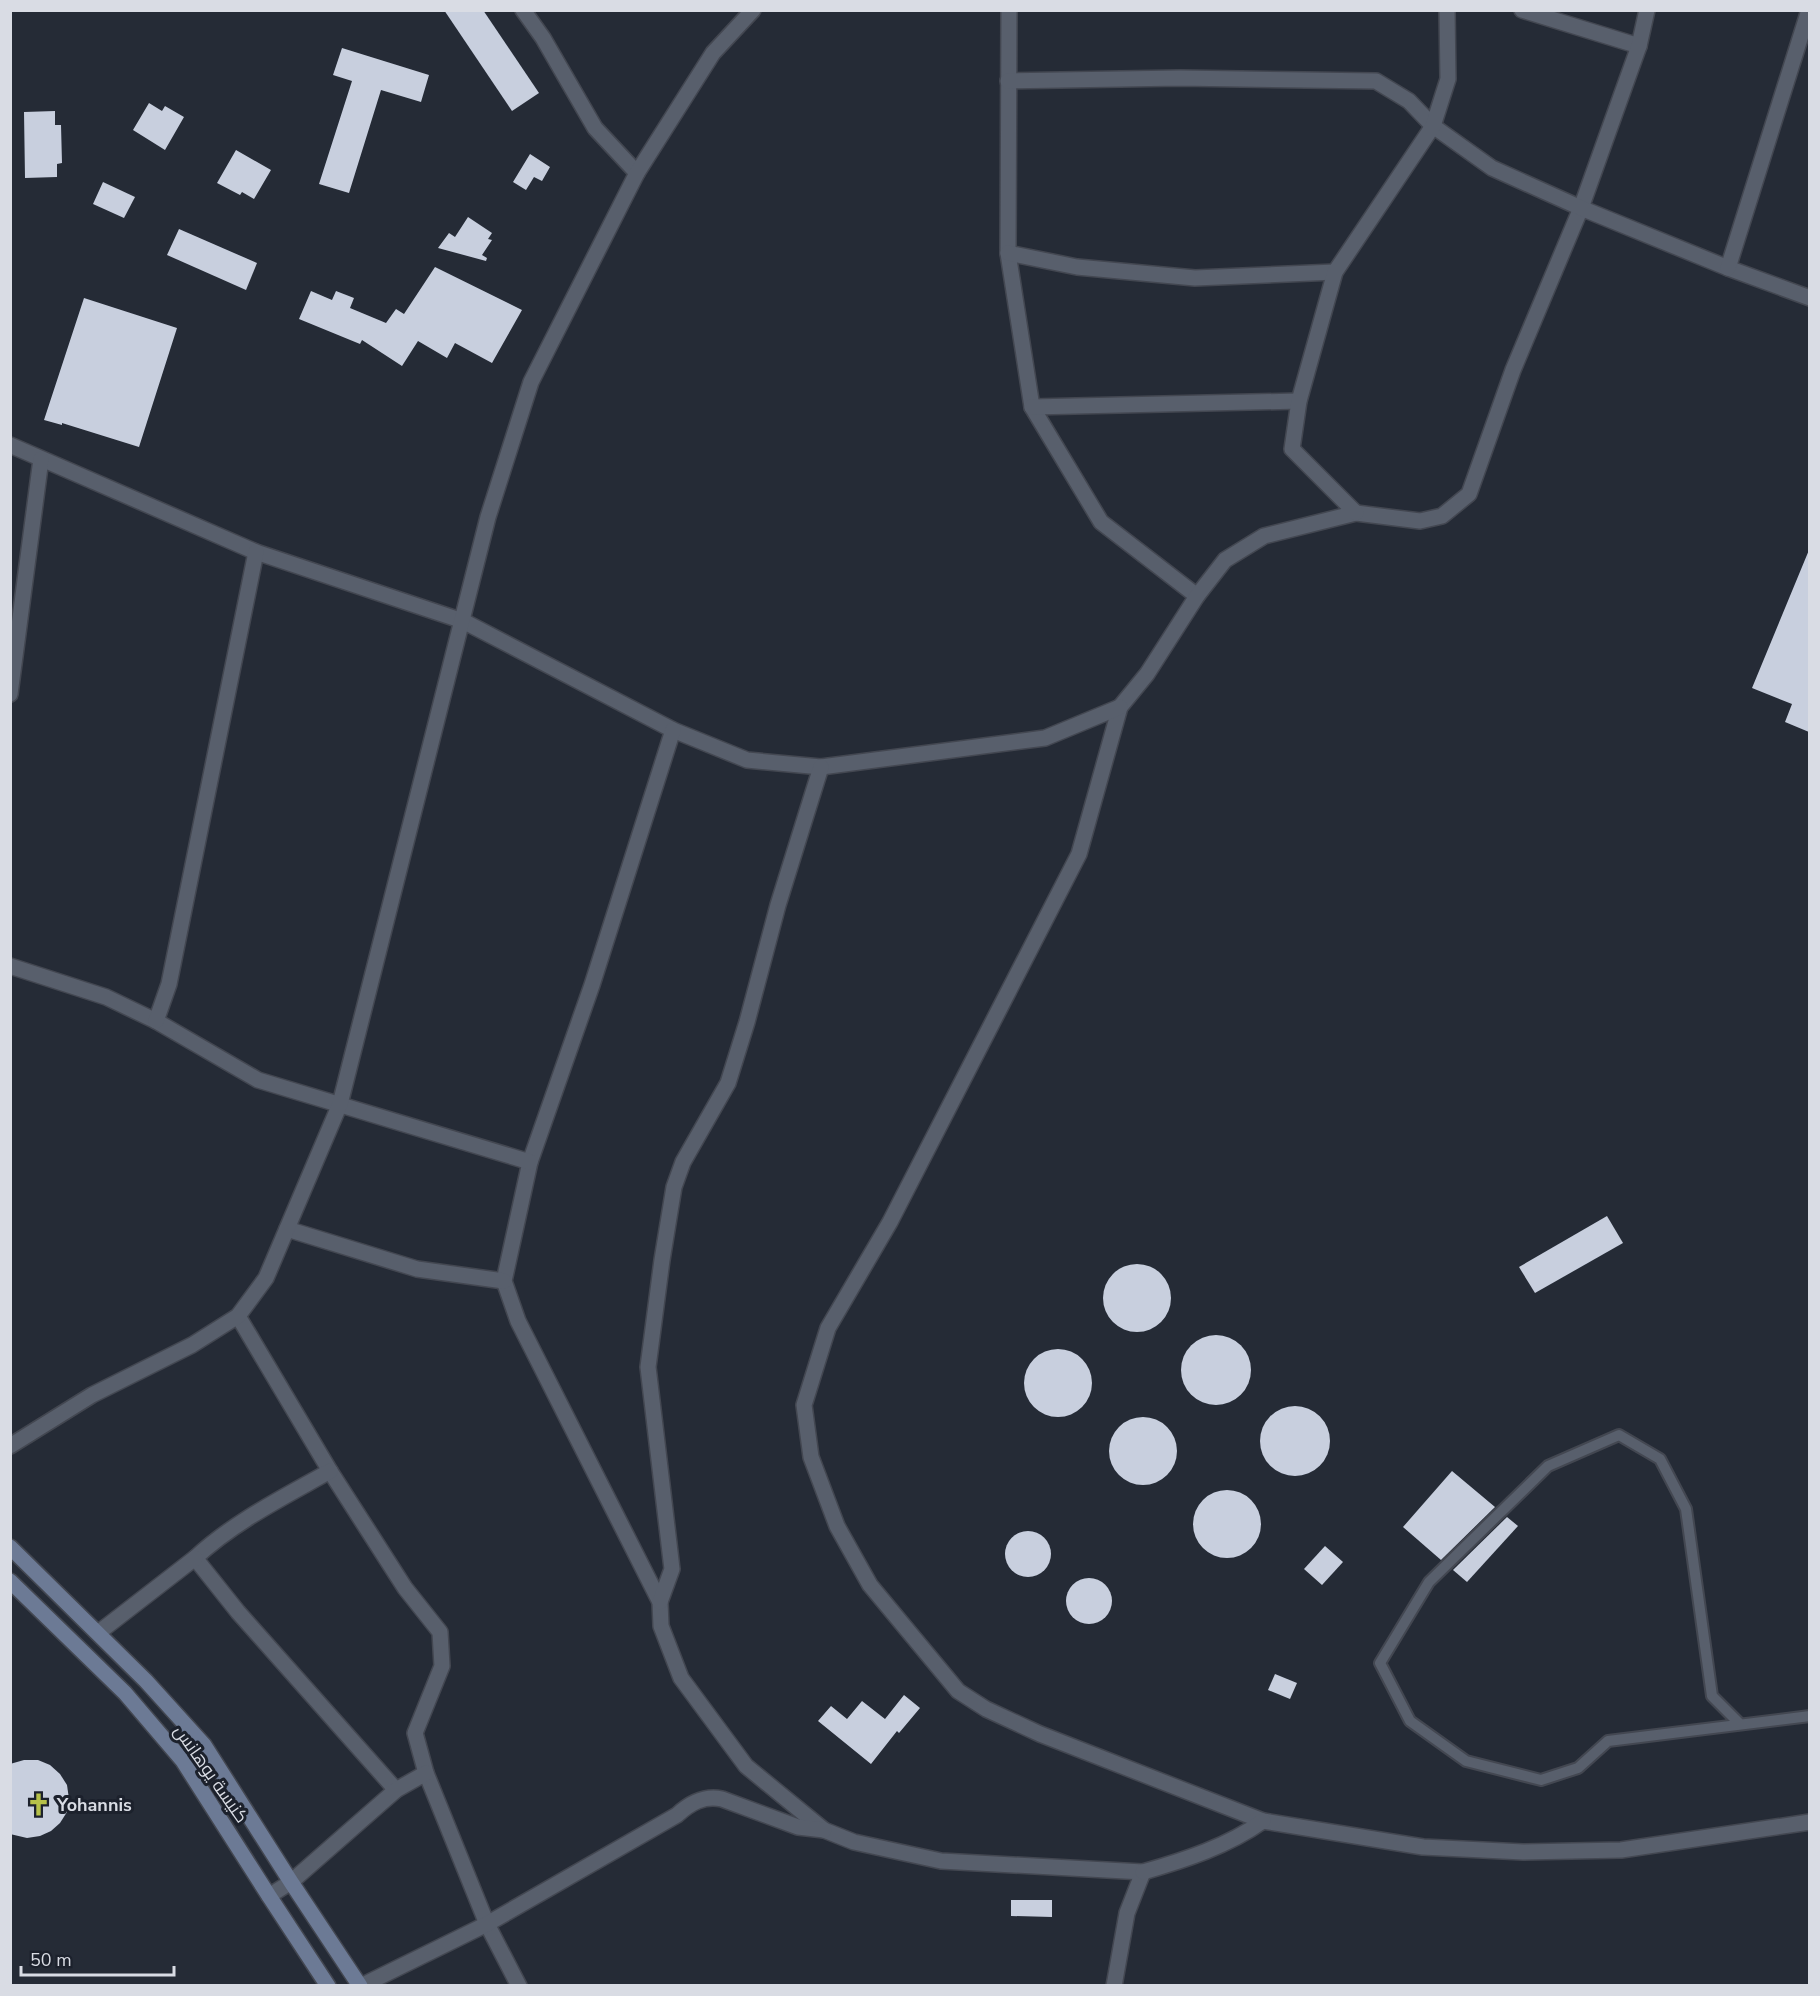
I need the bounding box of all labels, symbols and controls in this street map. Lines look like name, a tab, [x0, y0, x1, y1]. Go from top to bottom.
street label: كنيسة يوهانس	[168, 1720, 254, 1828]
church icon: Yohannis	[26, 1792, 52, 1818]
place label: Yohannis	[56, 1793, 132, 1817]
scale bar	[21, 1939, 174, 1977]
text: 50 m	[30, 1948, 72, 1972]

